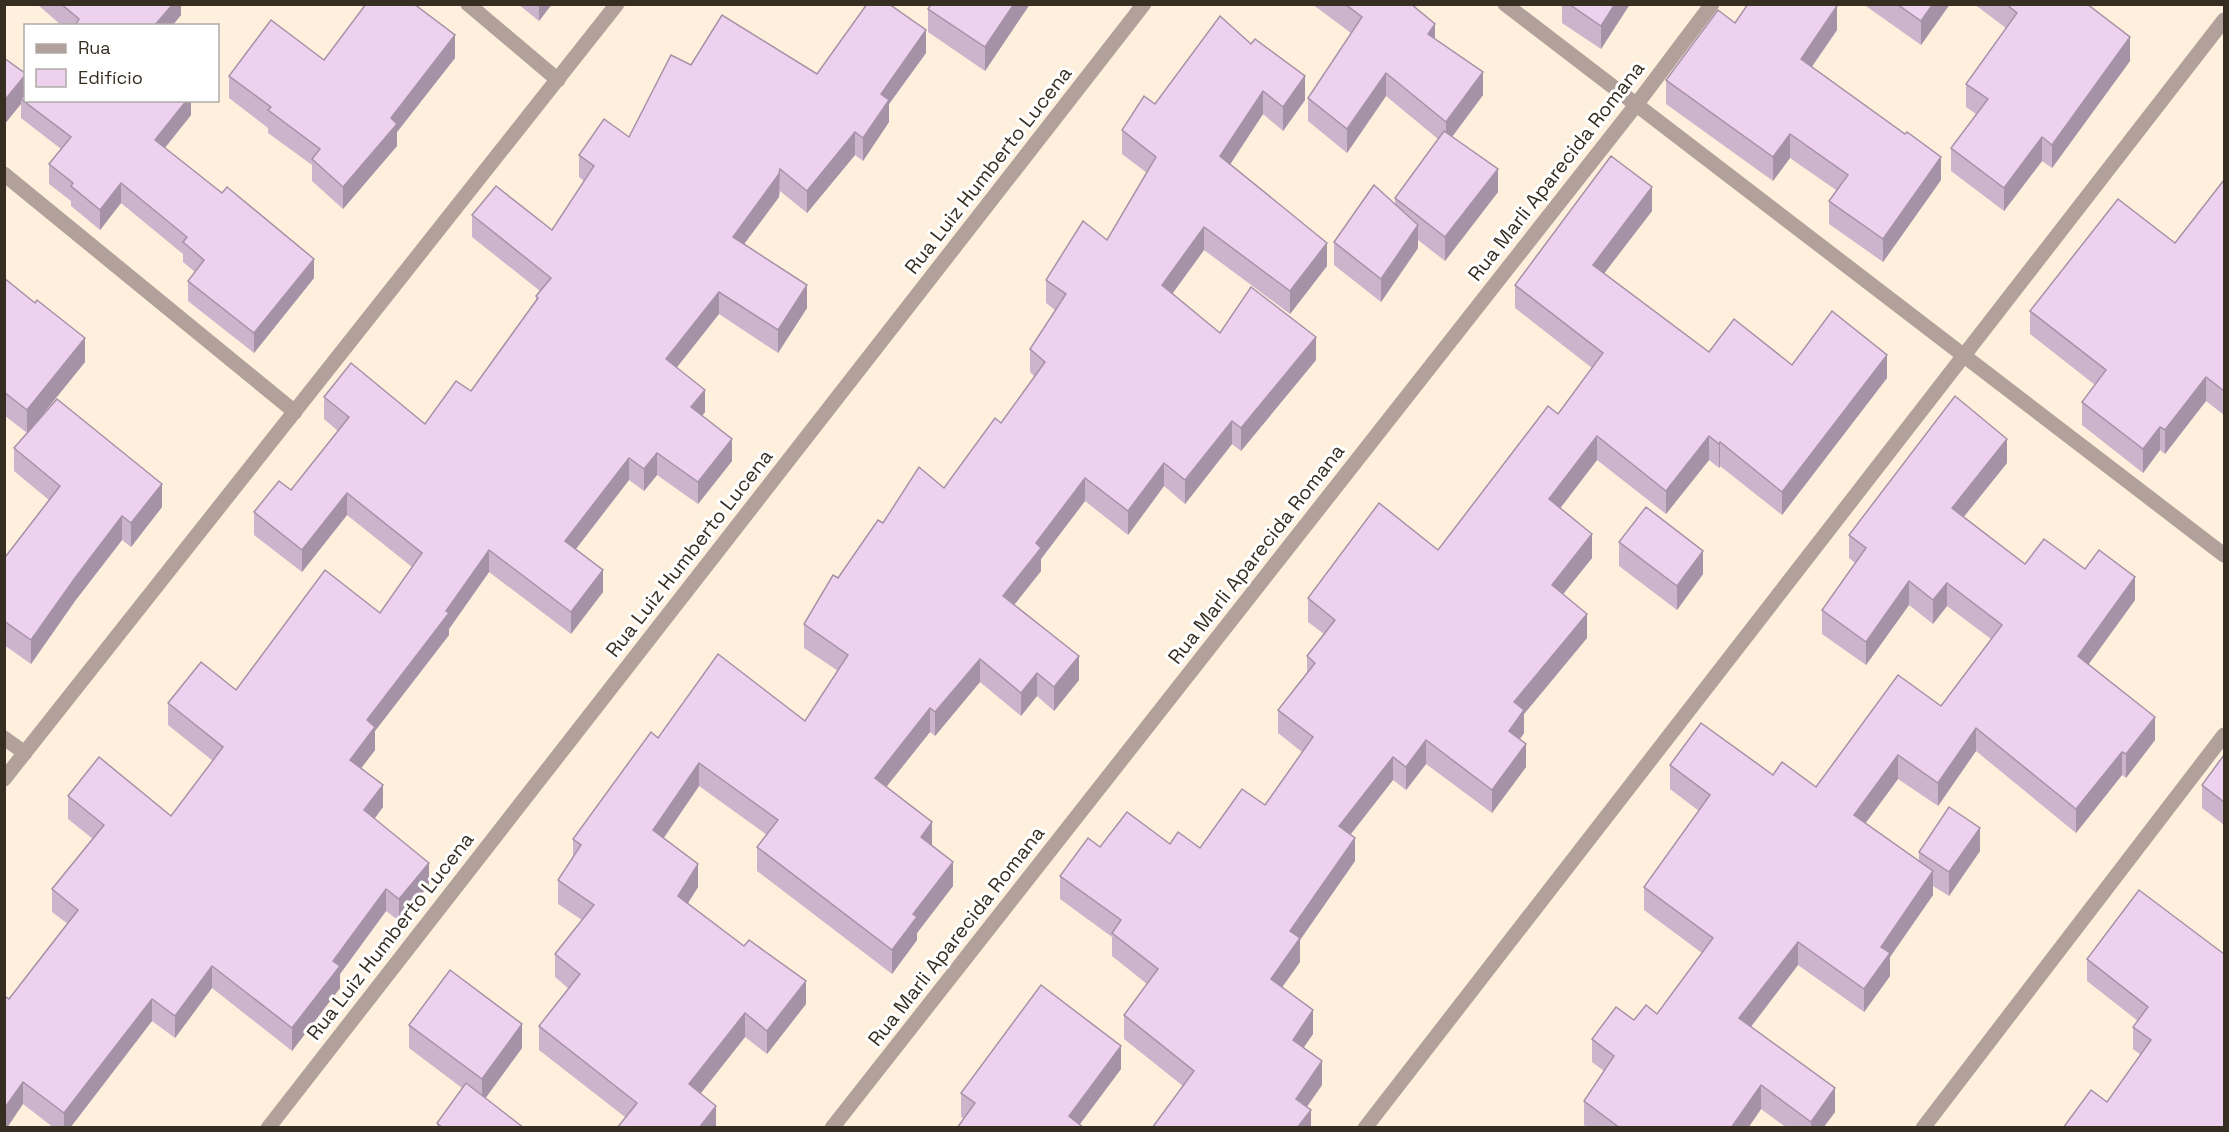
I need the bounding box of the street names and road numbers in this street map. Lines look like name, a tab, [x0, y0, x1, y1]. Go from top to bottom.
street label: Rua Marli Aparecida Romana	[1462, 56, 1650, 286]
street label: Rua Luiz Humberto Lucena	[899, 61, 1077, 279]
street label: Rua Marli Aparecida Romana	[1162, 439, 1350, 669]
street label: Rua Luiz Humberto Lucena	[600, 444, 778, 662]
street label: Rua Marli Aparecida Romana	[862, 821, 1050, 1051]
street label: Rua Luiz Humberto Lucena	[301, 827, 479, 1045]

